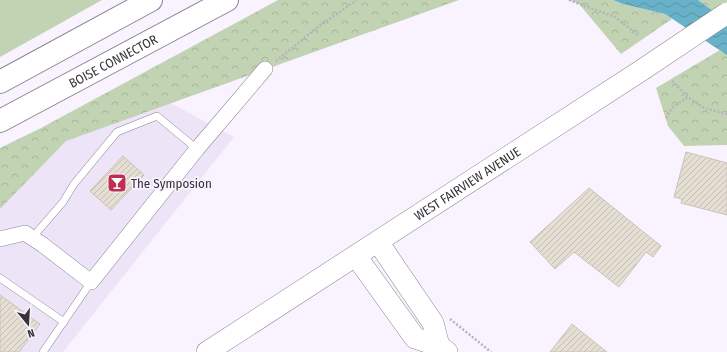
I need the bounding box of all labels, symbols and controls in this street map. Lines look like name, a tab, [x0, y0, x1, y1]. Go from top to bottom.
street label: BOISE CONNECTOR	[66, 32, 160, 91]
street label: WEST FAIRVIEW AVENUE	[412, 144, 523, 224]
bar icon: The Symposion	[106, 172, 128, 194]
place label: The Symposion	[131, 176, 212, 191]
north arrow	[8, 304, 48, 344]
text: N	[26, 326, 36, 340]

